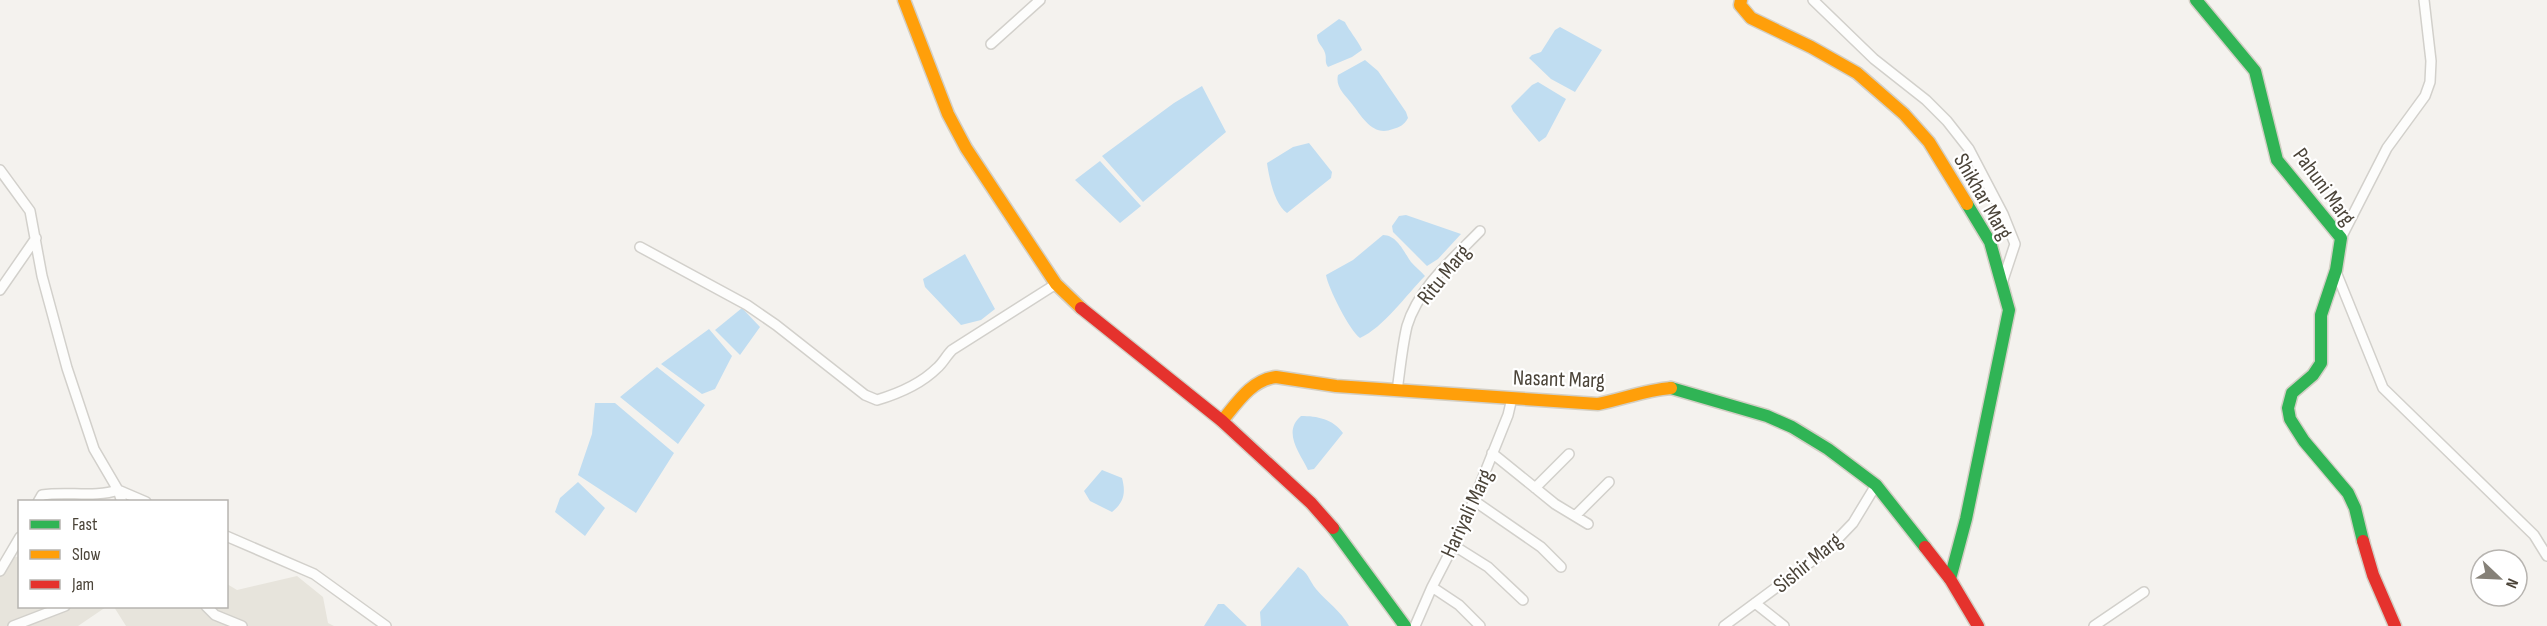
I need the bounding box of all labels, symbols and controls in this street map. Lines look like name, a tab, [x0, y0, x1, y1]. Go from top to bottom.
street label: Pahuni Marg	[2287, 143, 2361, 231]
street label: Shikhar Marg	[1947, 149, 2018, 245]
street label: Ritu Marg	[1412, 239, 1477, 311]
street label: Nasant Marg	[1513, 364, 1605, 395]
street label: Hariyali Marg	[1435, 465, 1500, 562]
legend	[18, 500, 228, 608]
text: Fast	[72, 514, 98, 535]
street label: Sishir Marg	[1768, 527, 1848, 599]
text: Slow	[72, 544, 101, 565]
north arrow	[2469, 548, 2529, 608]
text: Jam	[71, 574, 94, 595]
text: N	[2501, 576, 2522, 591]

